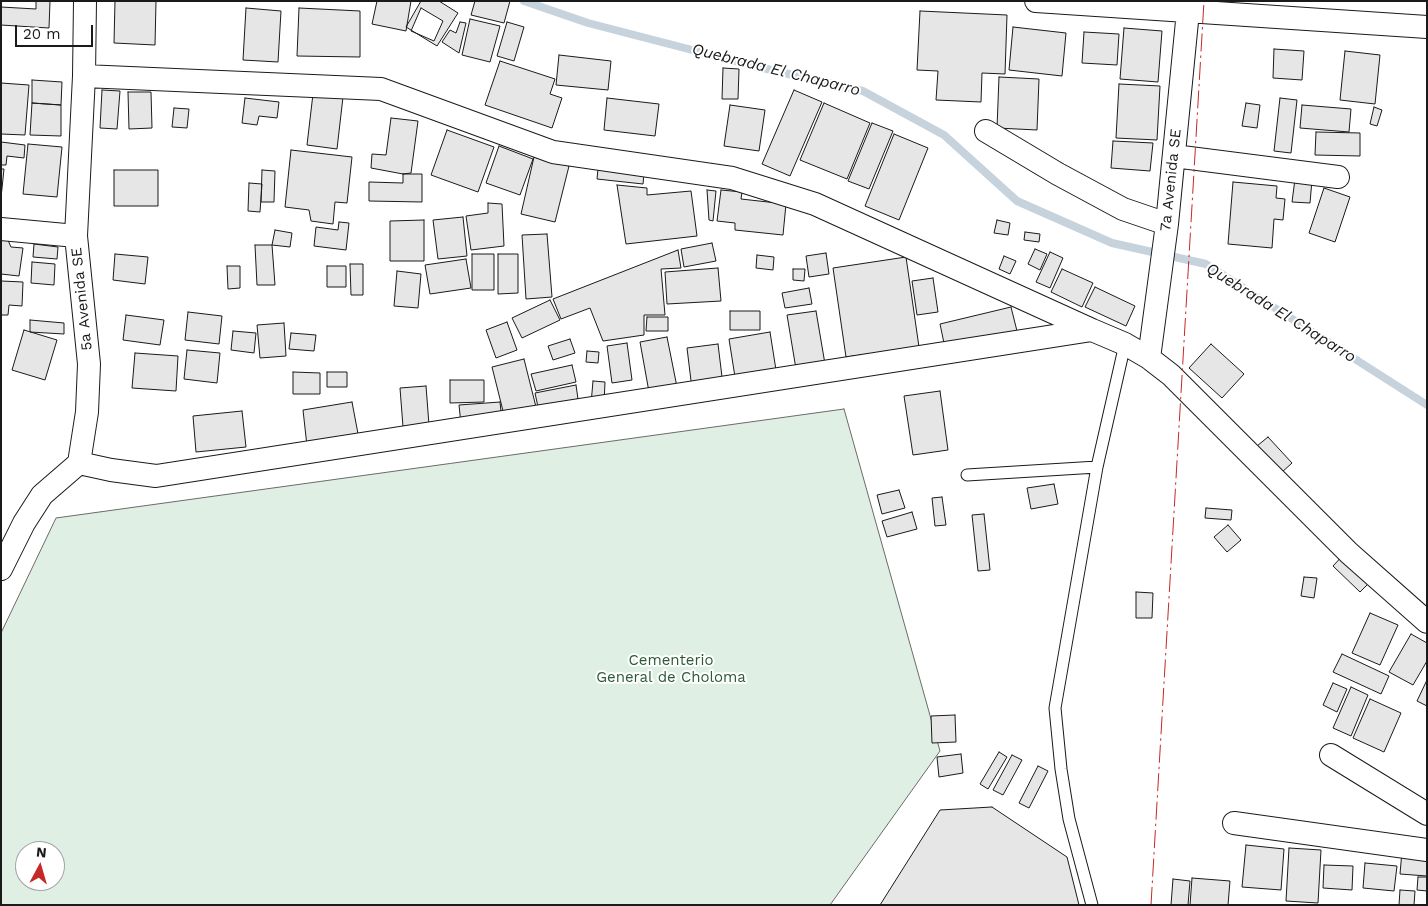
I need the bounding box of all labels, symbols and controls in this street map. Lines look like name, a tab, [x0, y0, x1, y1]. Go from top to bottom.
scale bar	[18, 15, 95, 47]
text: 20 m	[23, 25, 61, 43]
water label: Quebrada El Chaparro	[690, 40, 862, 100]
street label: 7a Avenida SE	[1157, 128, 1185, 232]
street label: 5a Avenida SE	[68, 247, 96, 351]
water label: Quebrada El Chaparro	[1203, 259, 1359, 367]
park label: Cementerio General de Choloma	[596, 652, 746, 687]
north arrow	[15, 841, 65, 891]
text: N	[35, 844, 47, 861]

